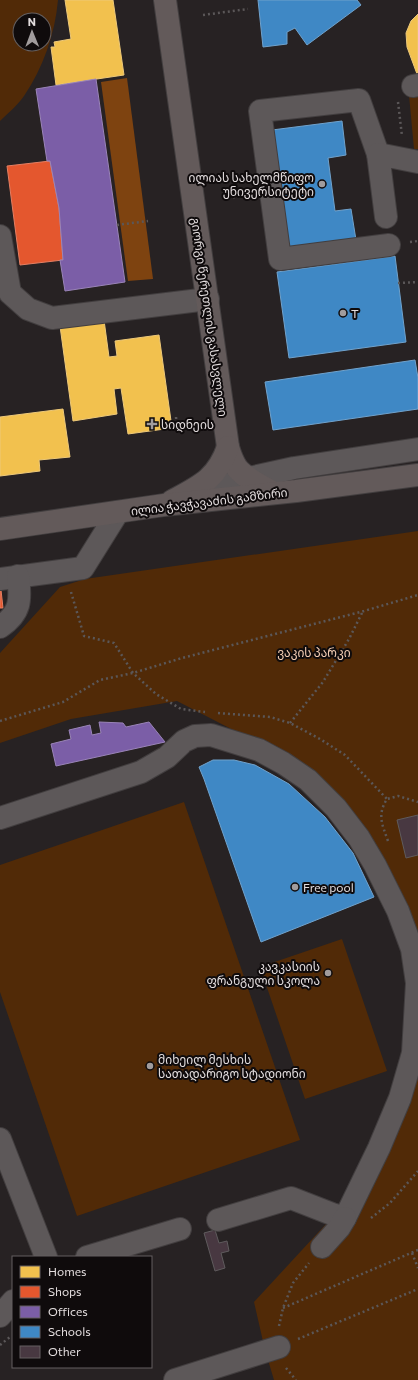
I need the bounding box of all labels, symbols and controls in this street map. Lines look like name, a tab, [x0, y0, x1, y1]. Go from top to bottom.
north arrow	[12, 12, 52, 52]
text: N	[28, 15, 36, 28]
place label: ილიას სახელმწიფო უნივერსიტეტი	[189, 170, 314, 199]
marker: ილიას სახელმწიფო უნივერსიტეტი	[317, 179, 327, 189]
street label: გიორგი წერეთლის გასასვლელი	[187, 217, 231, 418]
place label: T	[351, 306, 359, 320]
marker: T	[338, 308, 348, 318]
place label: სიდნეის	[161, 417, 214, 433]
marker: სიდნეის	[146, 418, 158, 430]
street label: ილია ჭავჭავაძის გამზირი	[130, 484, 288, 520]
park label: ვაკის პარკი	[277, 645, 351, 660]
place label: Free pool	[303, 880, 354, 894]
marker: Free pool	[290, 882, 300, 892]
place label: კავკასიის ფრანგული სკოლა	[206, 959, 320, 989]
marker: კავკასიის ფრანგული სკოლა	[323, 968, 333, 978]
place label: მიხეილ მესხის სათადარიგო სტადიონი	[158, 1052, 306, 1082]
marker: მიხეილ მესხის სათადარიგო სტადიონი	[145, 1061, 155, 1071]
legend	[12, 1256, 152, 1368]
text: Homes	[48, 1264, 86, 1278]
text: Shops	[48, 1284, 82, 1298]
text: Offices	[48, 1304, 88, 1318]
text: Schools	[48, 1324, 91, 1338]
text: Other	[48, 1344, 81, 1358]

